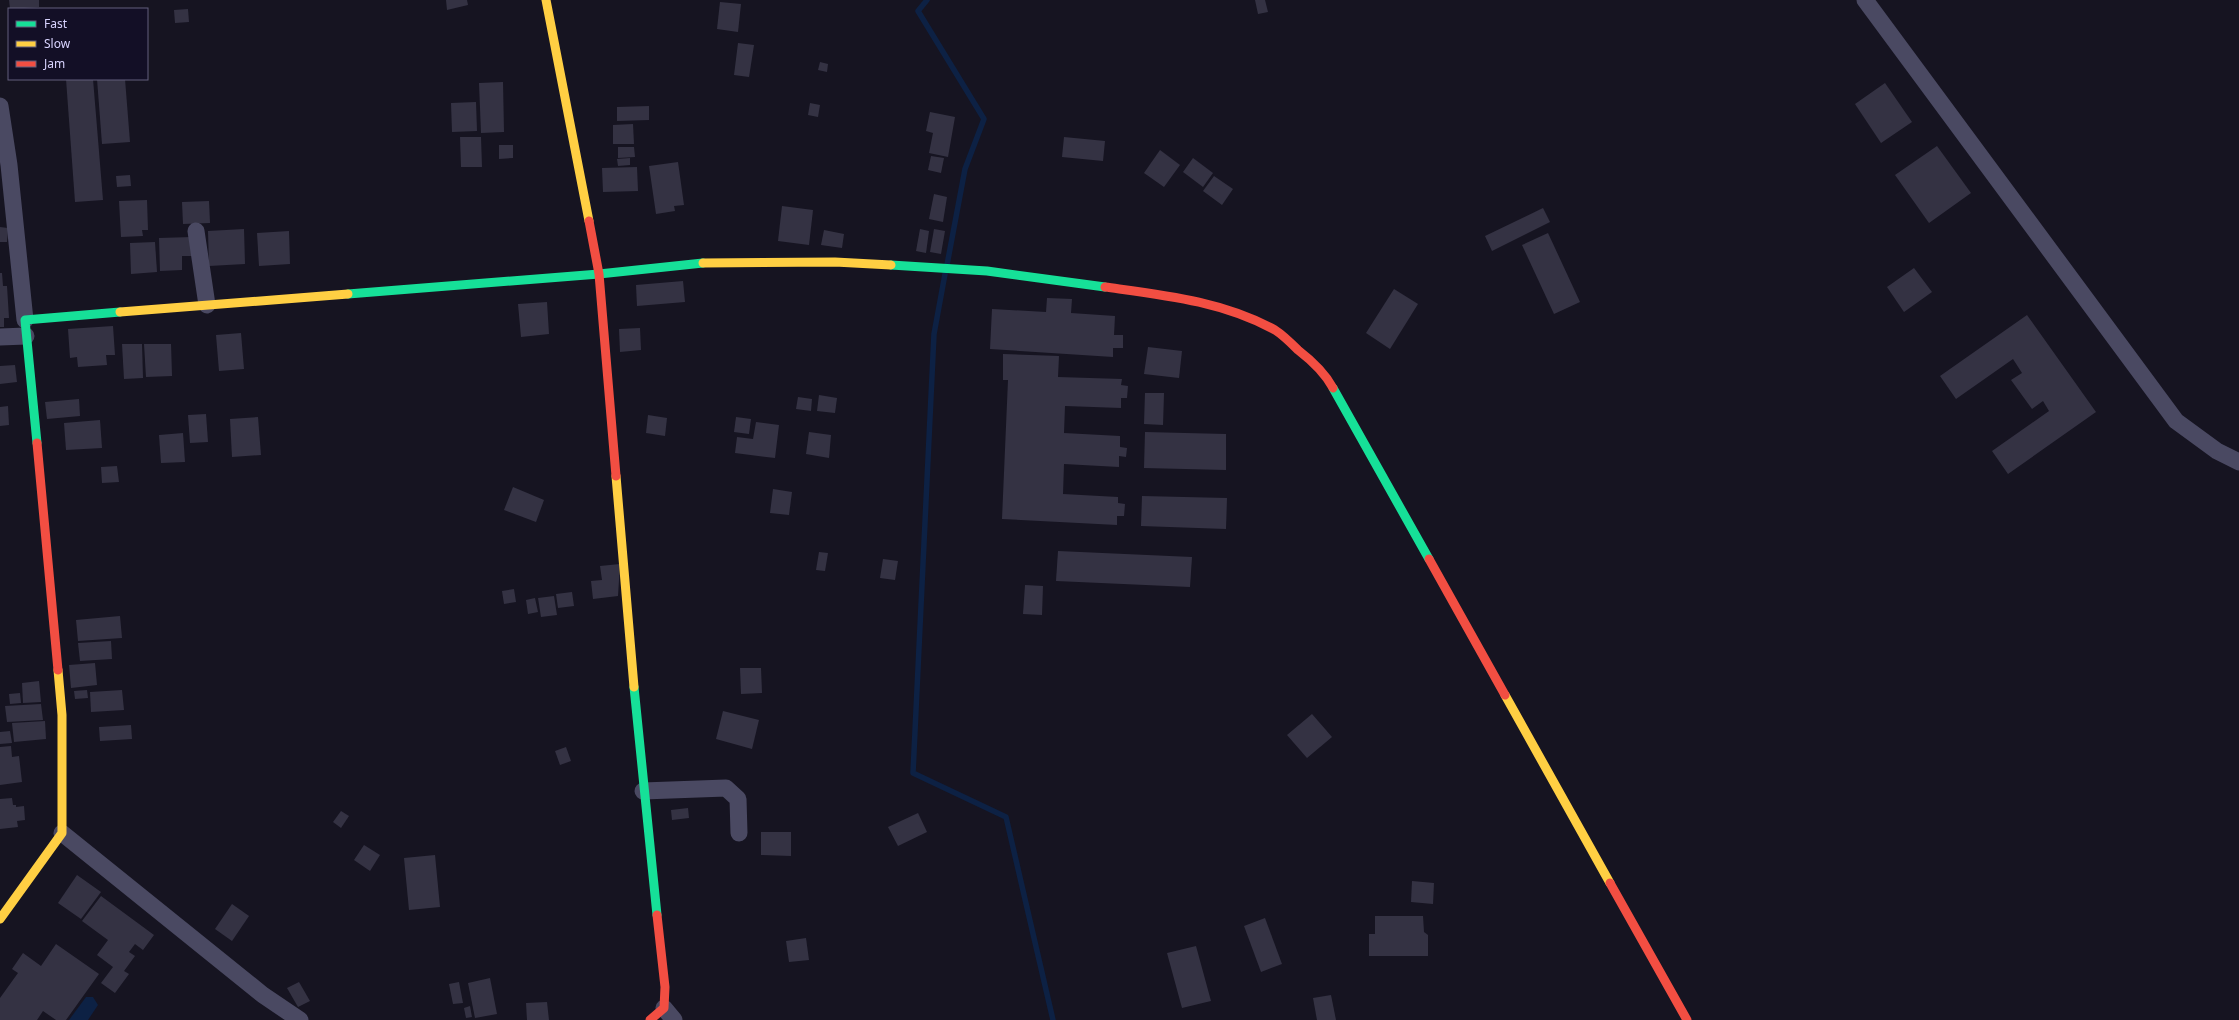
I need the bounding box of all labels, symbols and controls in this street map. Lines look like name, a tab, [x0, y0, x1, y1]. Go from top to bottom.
legend	[8, 8, 148, 80]
text: Fast	[44, 15, 68, 32]
text: Slow	[44, 35, 71, 52]
text: Jam	[43, 55, 65, 72]

